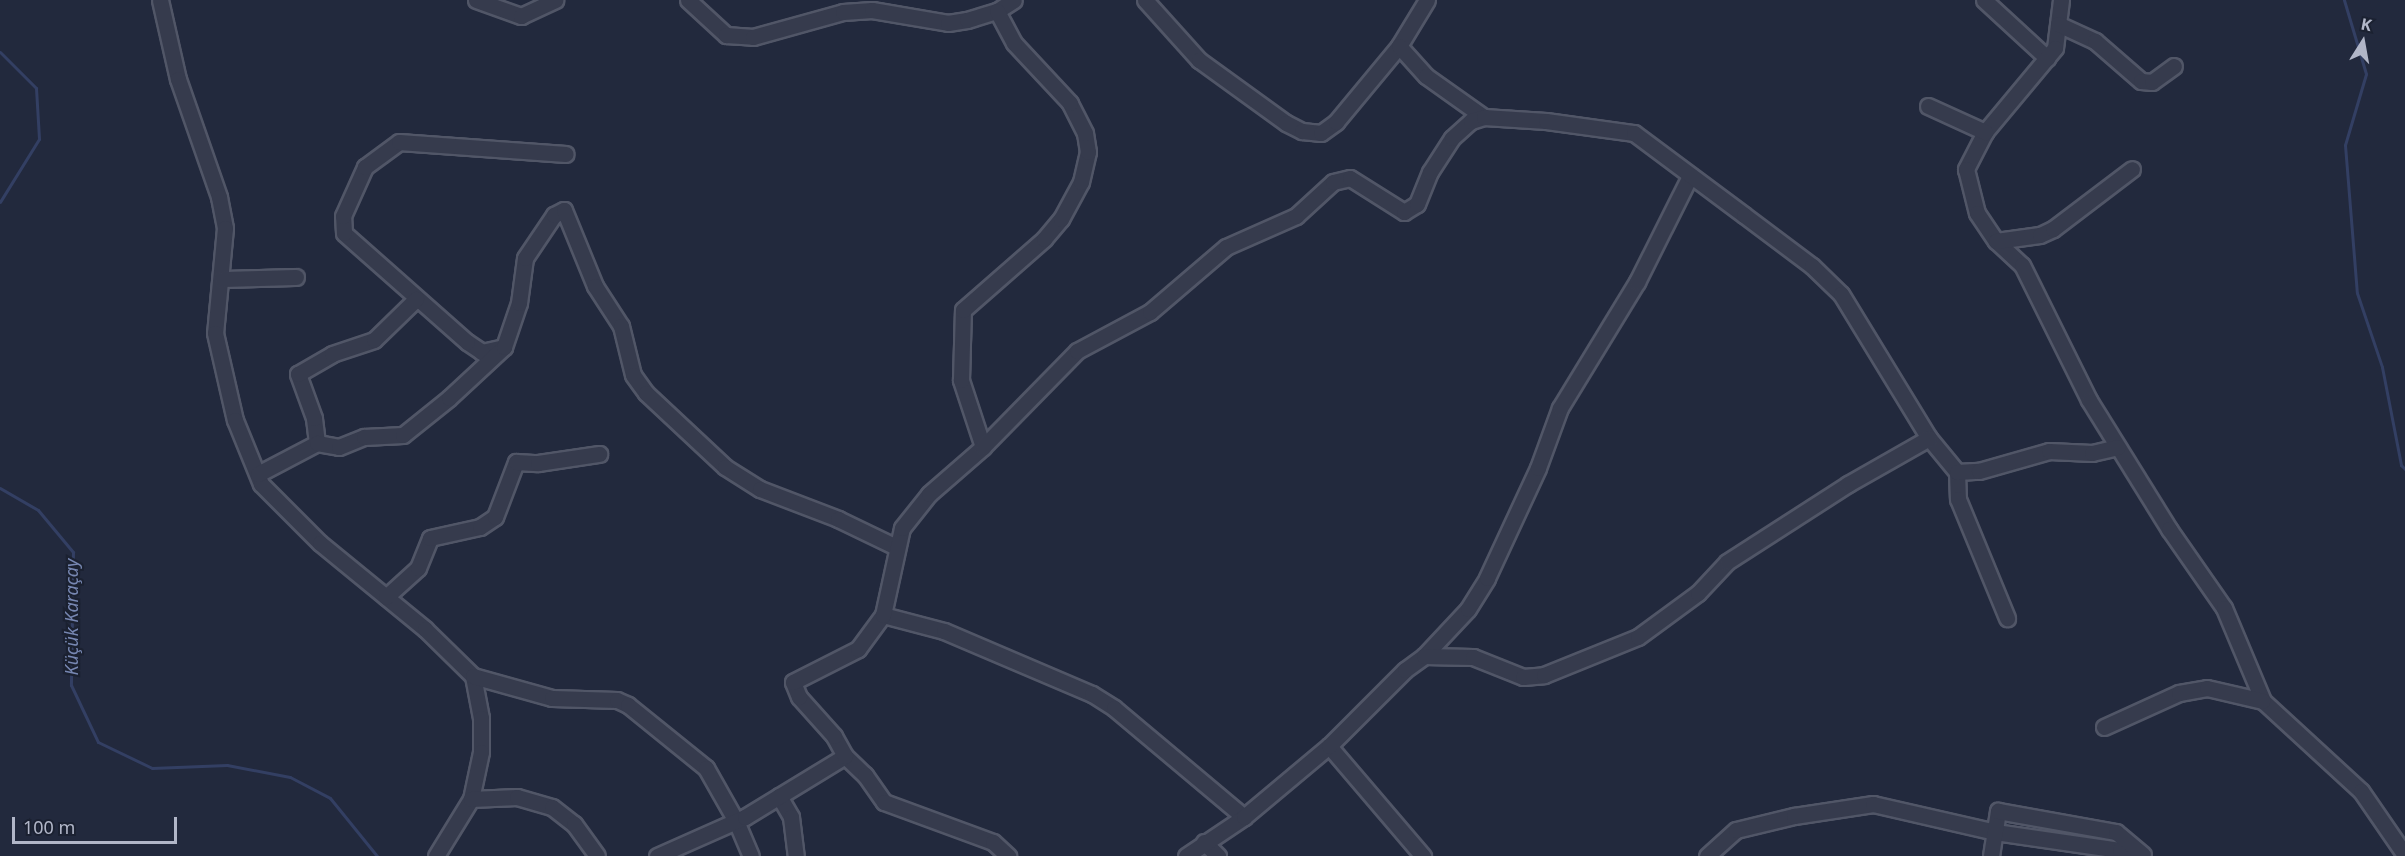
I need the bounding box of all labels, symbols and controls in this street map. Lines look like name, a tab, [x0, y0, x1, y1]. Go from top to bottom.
north arrow	[2333, 12, 2393, 72]
text: K	[2359, 13, 2374, 36]
water label: Küçük Karaçay	[60, 559, 82, 675]
scale bar	[15, 805, 180, 843]
text: 100 m	[23, 815, 75, 839]

